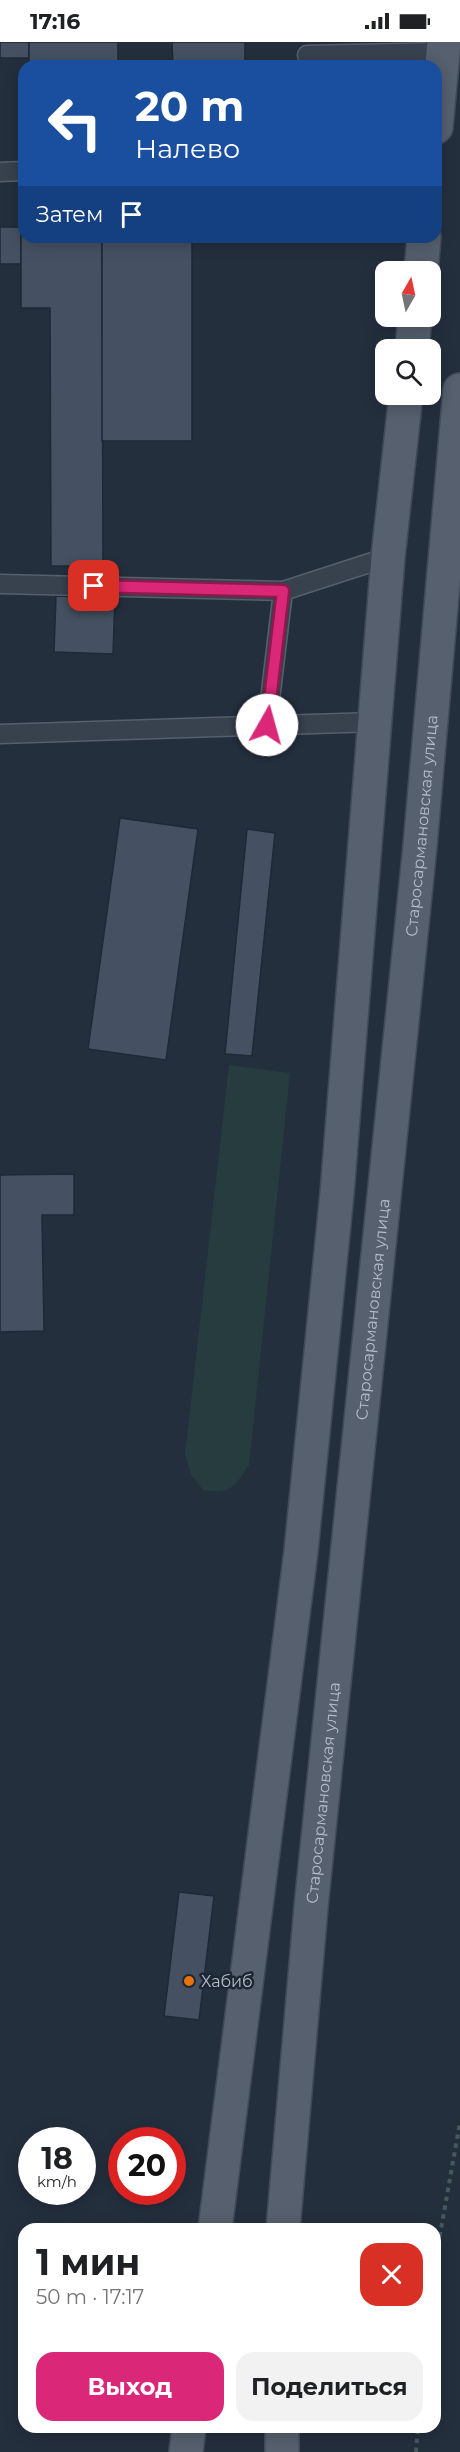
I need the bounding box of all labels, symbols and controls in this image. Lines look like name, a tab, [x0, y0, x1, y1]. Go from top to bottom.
text: 17:16	[30, 8, 80, 35]
text: 20 m	[135, 80, 244, 132]
icon: left	[36, 84, 114, 162]
text: Налево	[135, 132, 240, 165]
icon: arrive	[115, 198, 148, 231]
text: Затем	[36, 201, 103, 228]
north arrow	[375, 261, 441, 327]
map controls	[375, 261, 441, 405]
button: search	[375, 339, 441, 405]
pin	[68, 560, 119, 611]
icon: arrive	[77, 569, 110, 602]
position arrow	[235, 693, 299, 757]
street label: Старосармановская улица	[402, 714, 441, 938]
street label: Старосармановская улица	[352, 1198, 394, 1421]
street label: Старосармановская улица	[302, 1681, 344, 1905]
place label: Хабиб	[201, 1972, 253, 1991]
marker: Хабиб	[182, 1974, 196, 1988]
speed limit sign: 20	[108, 2127, 186, 2205]
text: 18	[41, 2140, 73, 2177]
text: km/h	[37, 2172, 77, 2191]
text: 1 мин	[36, 2240, 140, 2284]
button: close	[360, 2243, 423, 2306]
text: 50 m · 17:17	[36, 2285, 144, 2309]
button: Выход	[36, 2352, 224, 2421]
button: Поделиться	[236, 2352, 423, 2421]

